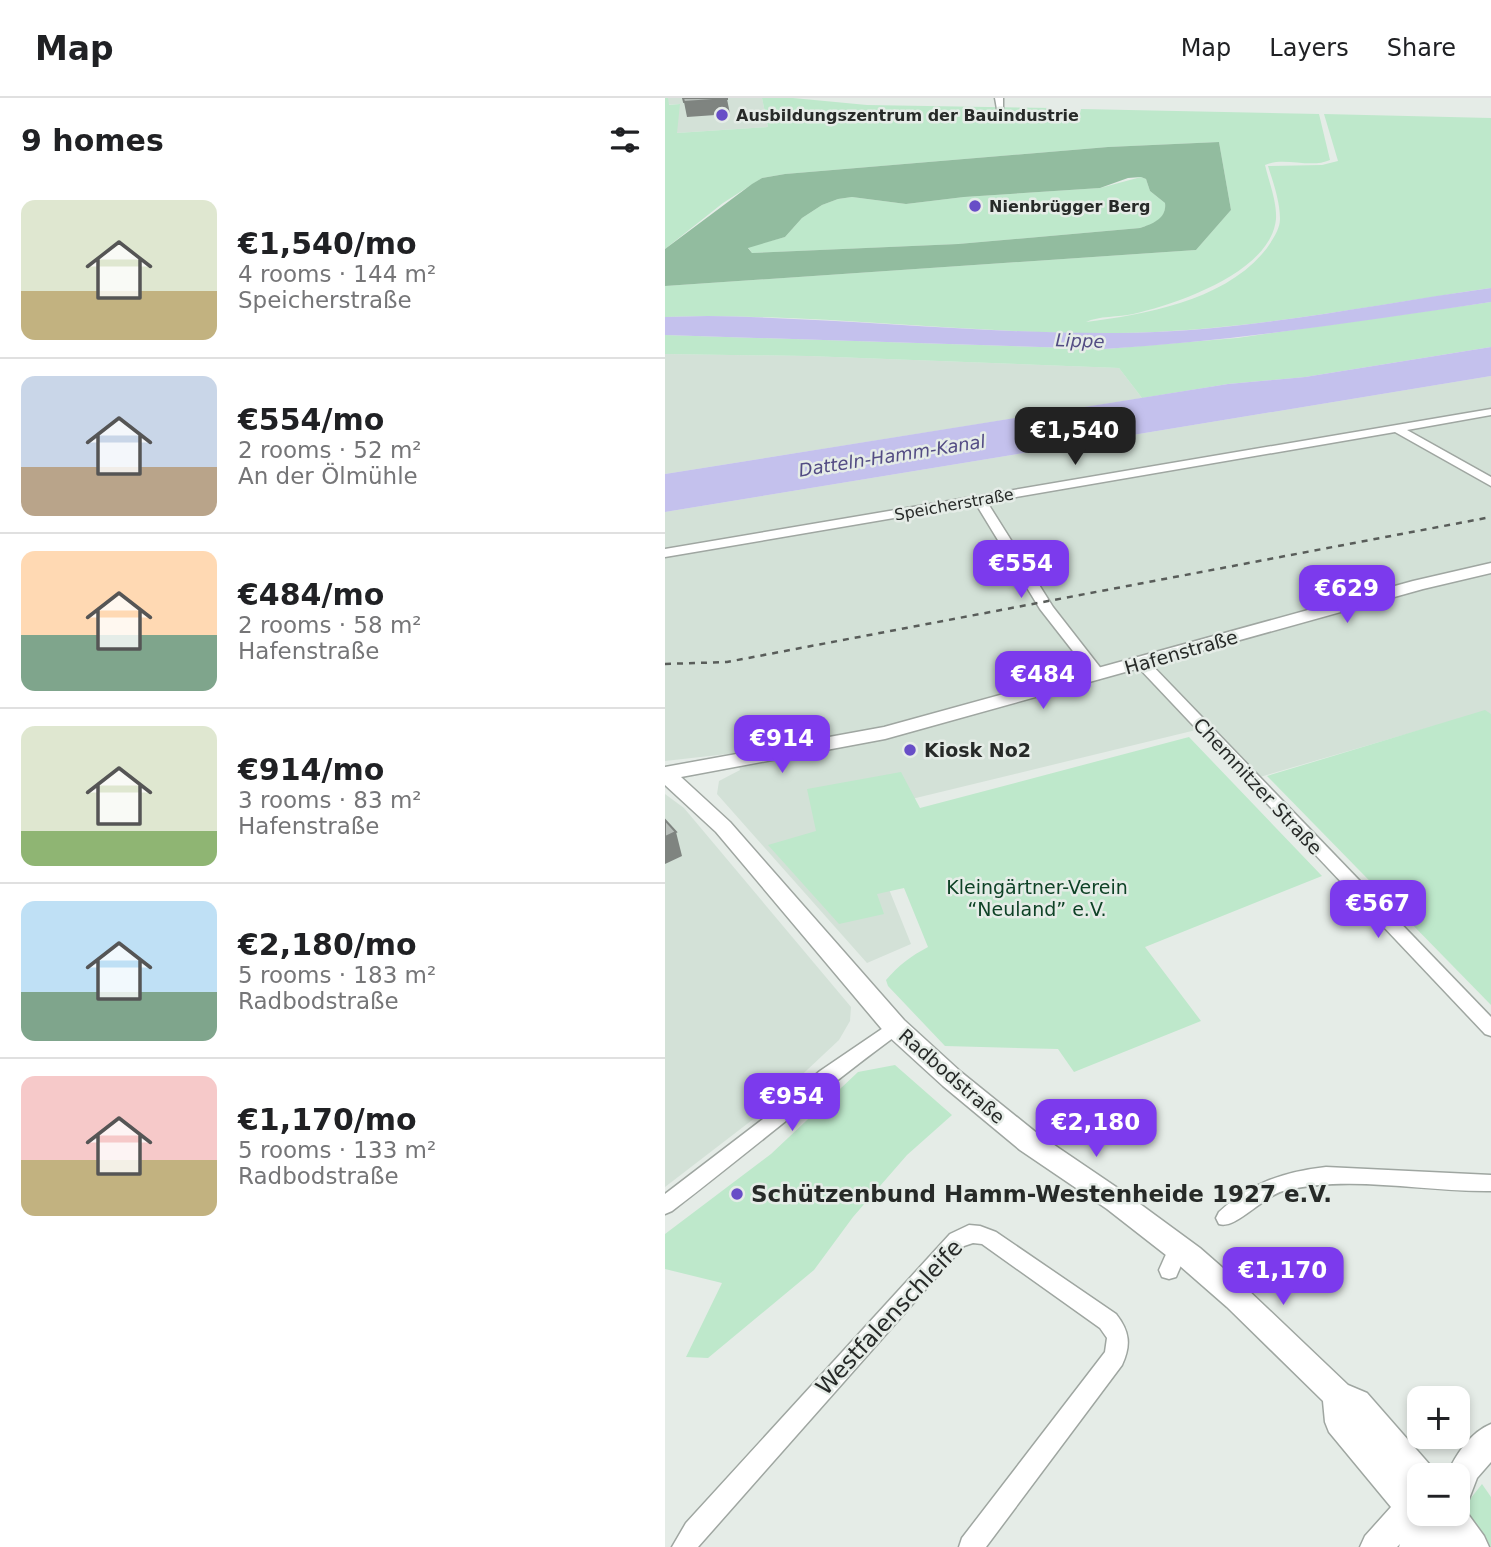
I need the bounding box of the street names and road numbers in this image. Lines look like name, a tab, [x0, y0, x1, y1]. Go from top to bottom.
street label: Speicherstraße	[893, 485, 1015, 524]
street label: Hafenstraße	[1122, 625, 1240, 679]
street label: Chemnitzer Straße	[1189, 713, 1327, 859]
street label: Radbodstraße	[895, 1024, 1009, 1128]
street label: Westfalenschleife	[811, 1234, 967, 1400]

